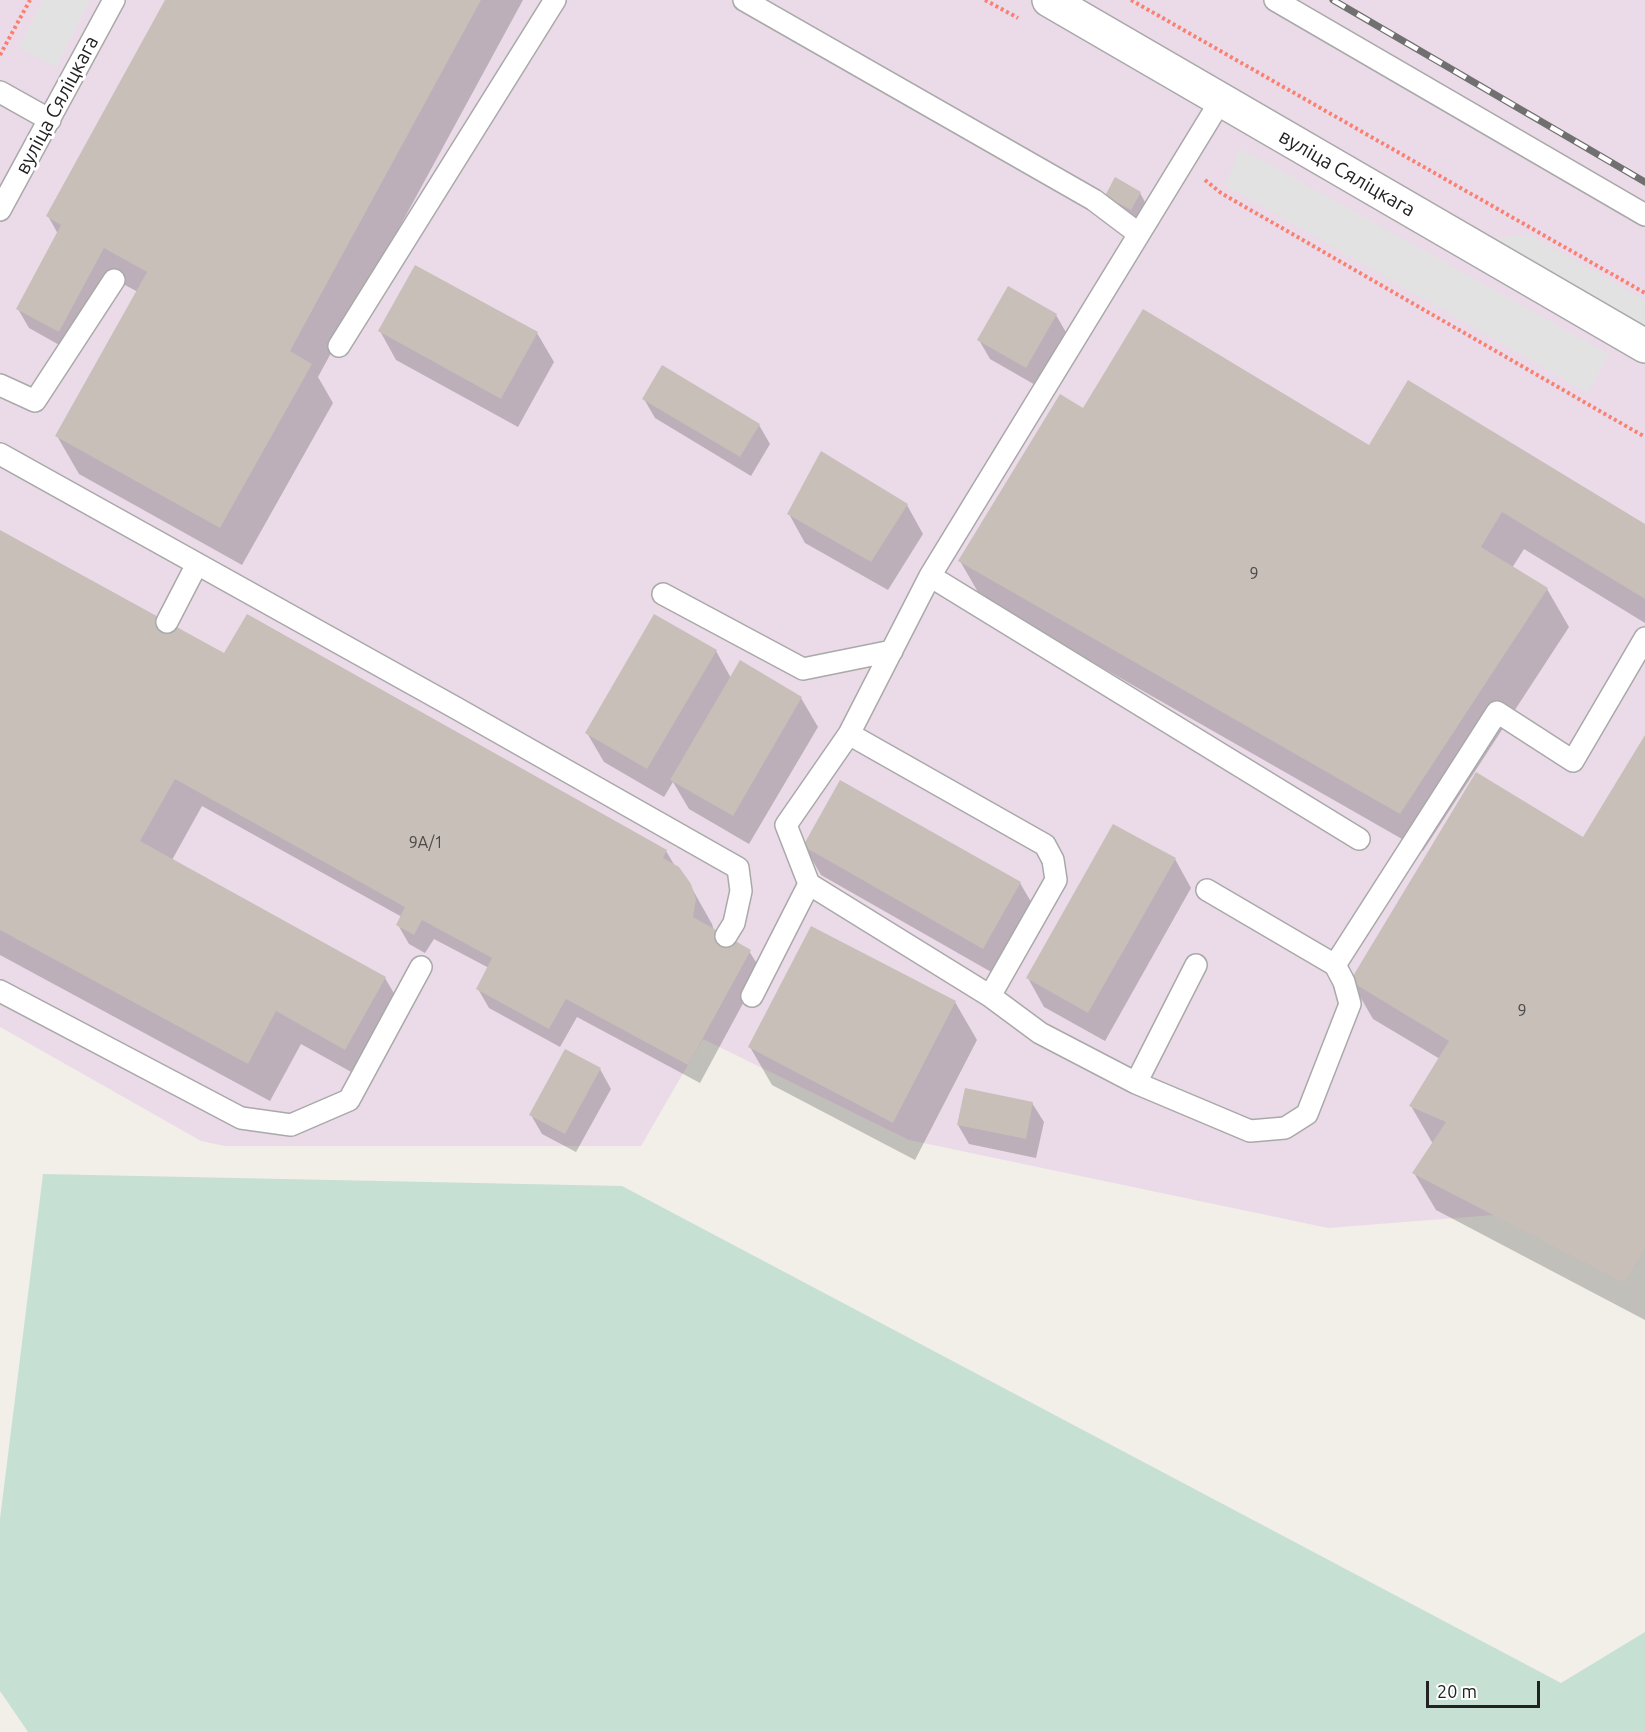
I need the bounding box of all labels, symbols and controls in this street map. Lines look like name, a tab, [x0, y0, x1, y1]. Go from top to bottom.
street label: вуліца Сяліцкага	[10, 32, 104, 178]
street label: вуліца Сяліцкага	[1275, 124, 1419, 222]
house number: 9	[1249, 564, 1259, 584]
house number: 9А/1	[409, 833, 443, 853]
house number: 9	[1517, 1001, 1527, 1021]
scale bar	[1429, 1669, 1543, 1707]
text: 20 m	[1437, 1681, 1477, 1701]

